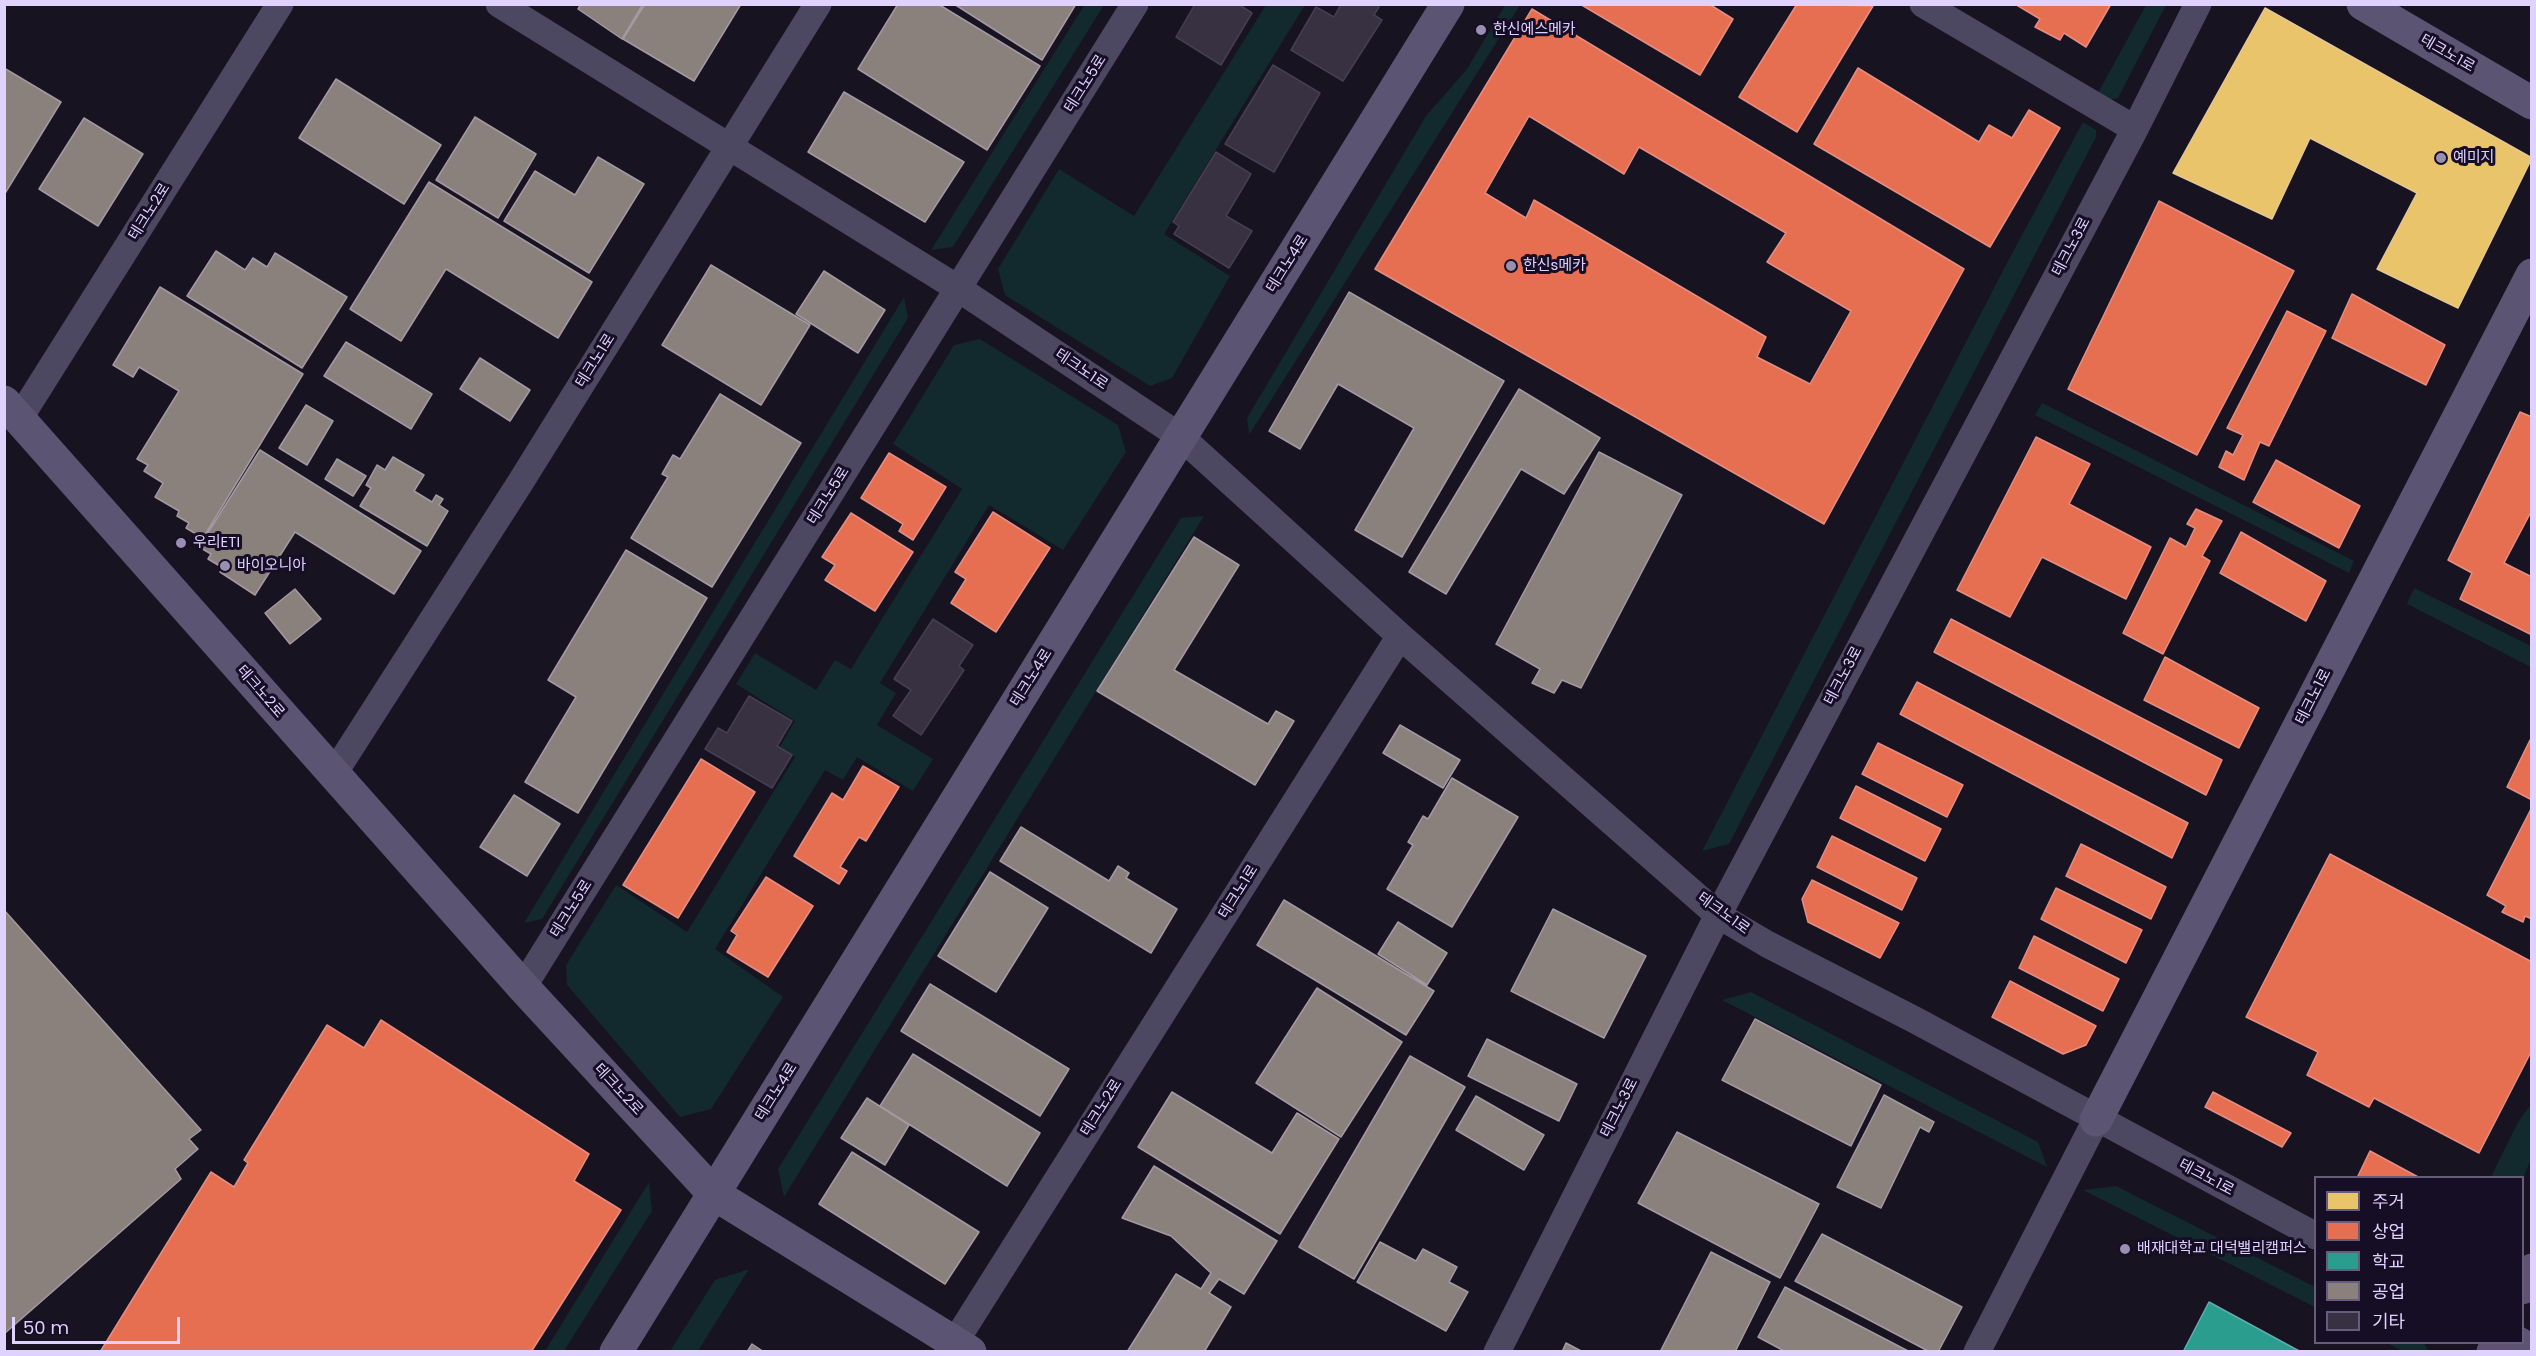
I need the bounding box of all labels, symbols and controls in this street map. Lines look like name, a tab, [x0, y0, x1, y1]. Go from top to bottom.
place label: 한신에스메카	[1493, 21, 1576, 39]
marker: 한신에스메카	[1474, 23, 1488, 37]
street label: 테크노1로	[2417, 31, 2477, 77]
street label: 테크노5로	[1061, 52, 1111, 116]
place label: 예미지	[2453, 149, 2494, 167]
marker: 예미지	[2434, 151, 2448, 165]
street label: 테크노2로	[125, 180, 175, 244]
street label: 테크노3로	[2049, 215, 2095, 279]
street label: 테크노4로	[1263, 232, 1313, 296]
place label: 한신s메카	[1523, 257, 1586, 275]
marker: 한신s메카	[1504, 259, 1518, 273]
street label: 테크노1로	[572, 331, 620, 391]
street label: 테크노1로	[1051, 346, 1111, 394]
street label: 테크노5로	[804, 464, 854, 528]
place label: 우리ETI	[193, 534, 240, 552]
marker: 우리ETI	[174, 536, 188, 550]
place label: 바이오니아	[237, 557, 306, 575]
marker: 바이오니아	[218, 559, 232, 573]
street label: 테크노3로	[1821, 644, 1867, 708]
street label: 테크노4로	[1007, 646, 1057, 710]
street label: 테크노2로	[232, 662, 288, 722]
street label: 테크노1로	[2292, 666, 2336, 728]
street label: 테크노1로	[1215, 862, 1263, 922]
street label: 테크노5로	[547, 877, 597, 941]
street label: 테크노1로	[1693, 889, 1753, 939]
street label: 테크노4로	[752, 1060, 802, 1124]
street label: 테크노2로	[590, 1061, 646, 1119]
street label: 테크노3로	[1597, 1075, 1643, 1141]
street label: 테크노2로	[1077, 1076, 1127, 1140]
street label: 테크노1로	[2175, 1156, 2237, 1200]
legend	[2314, 1176, 2524, 1344]
text: 주거	[2372, 1189, 2405, 1214]
text: 상업	[2372, 1219, 2405, 1244]
place label: 배재대학교 대덕밸리캠퍼스	[2137, 1240, 2307, 1258]
marker: 배재대학교 대덕밸리캠퍼스	[2118, 1242, 2132, 1256]
text: 학교	[2372, 1249, 2405, 1274]
text: 공업	[2372, 1279, 2405, 1304]
scale bar	[15, 1305, 183, 1343]
text: 기타	[2372, 1309, 2405, 1334]
text: 50 m	[23, 1315, 69, 1340]

